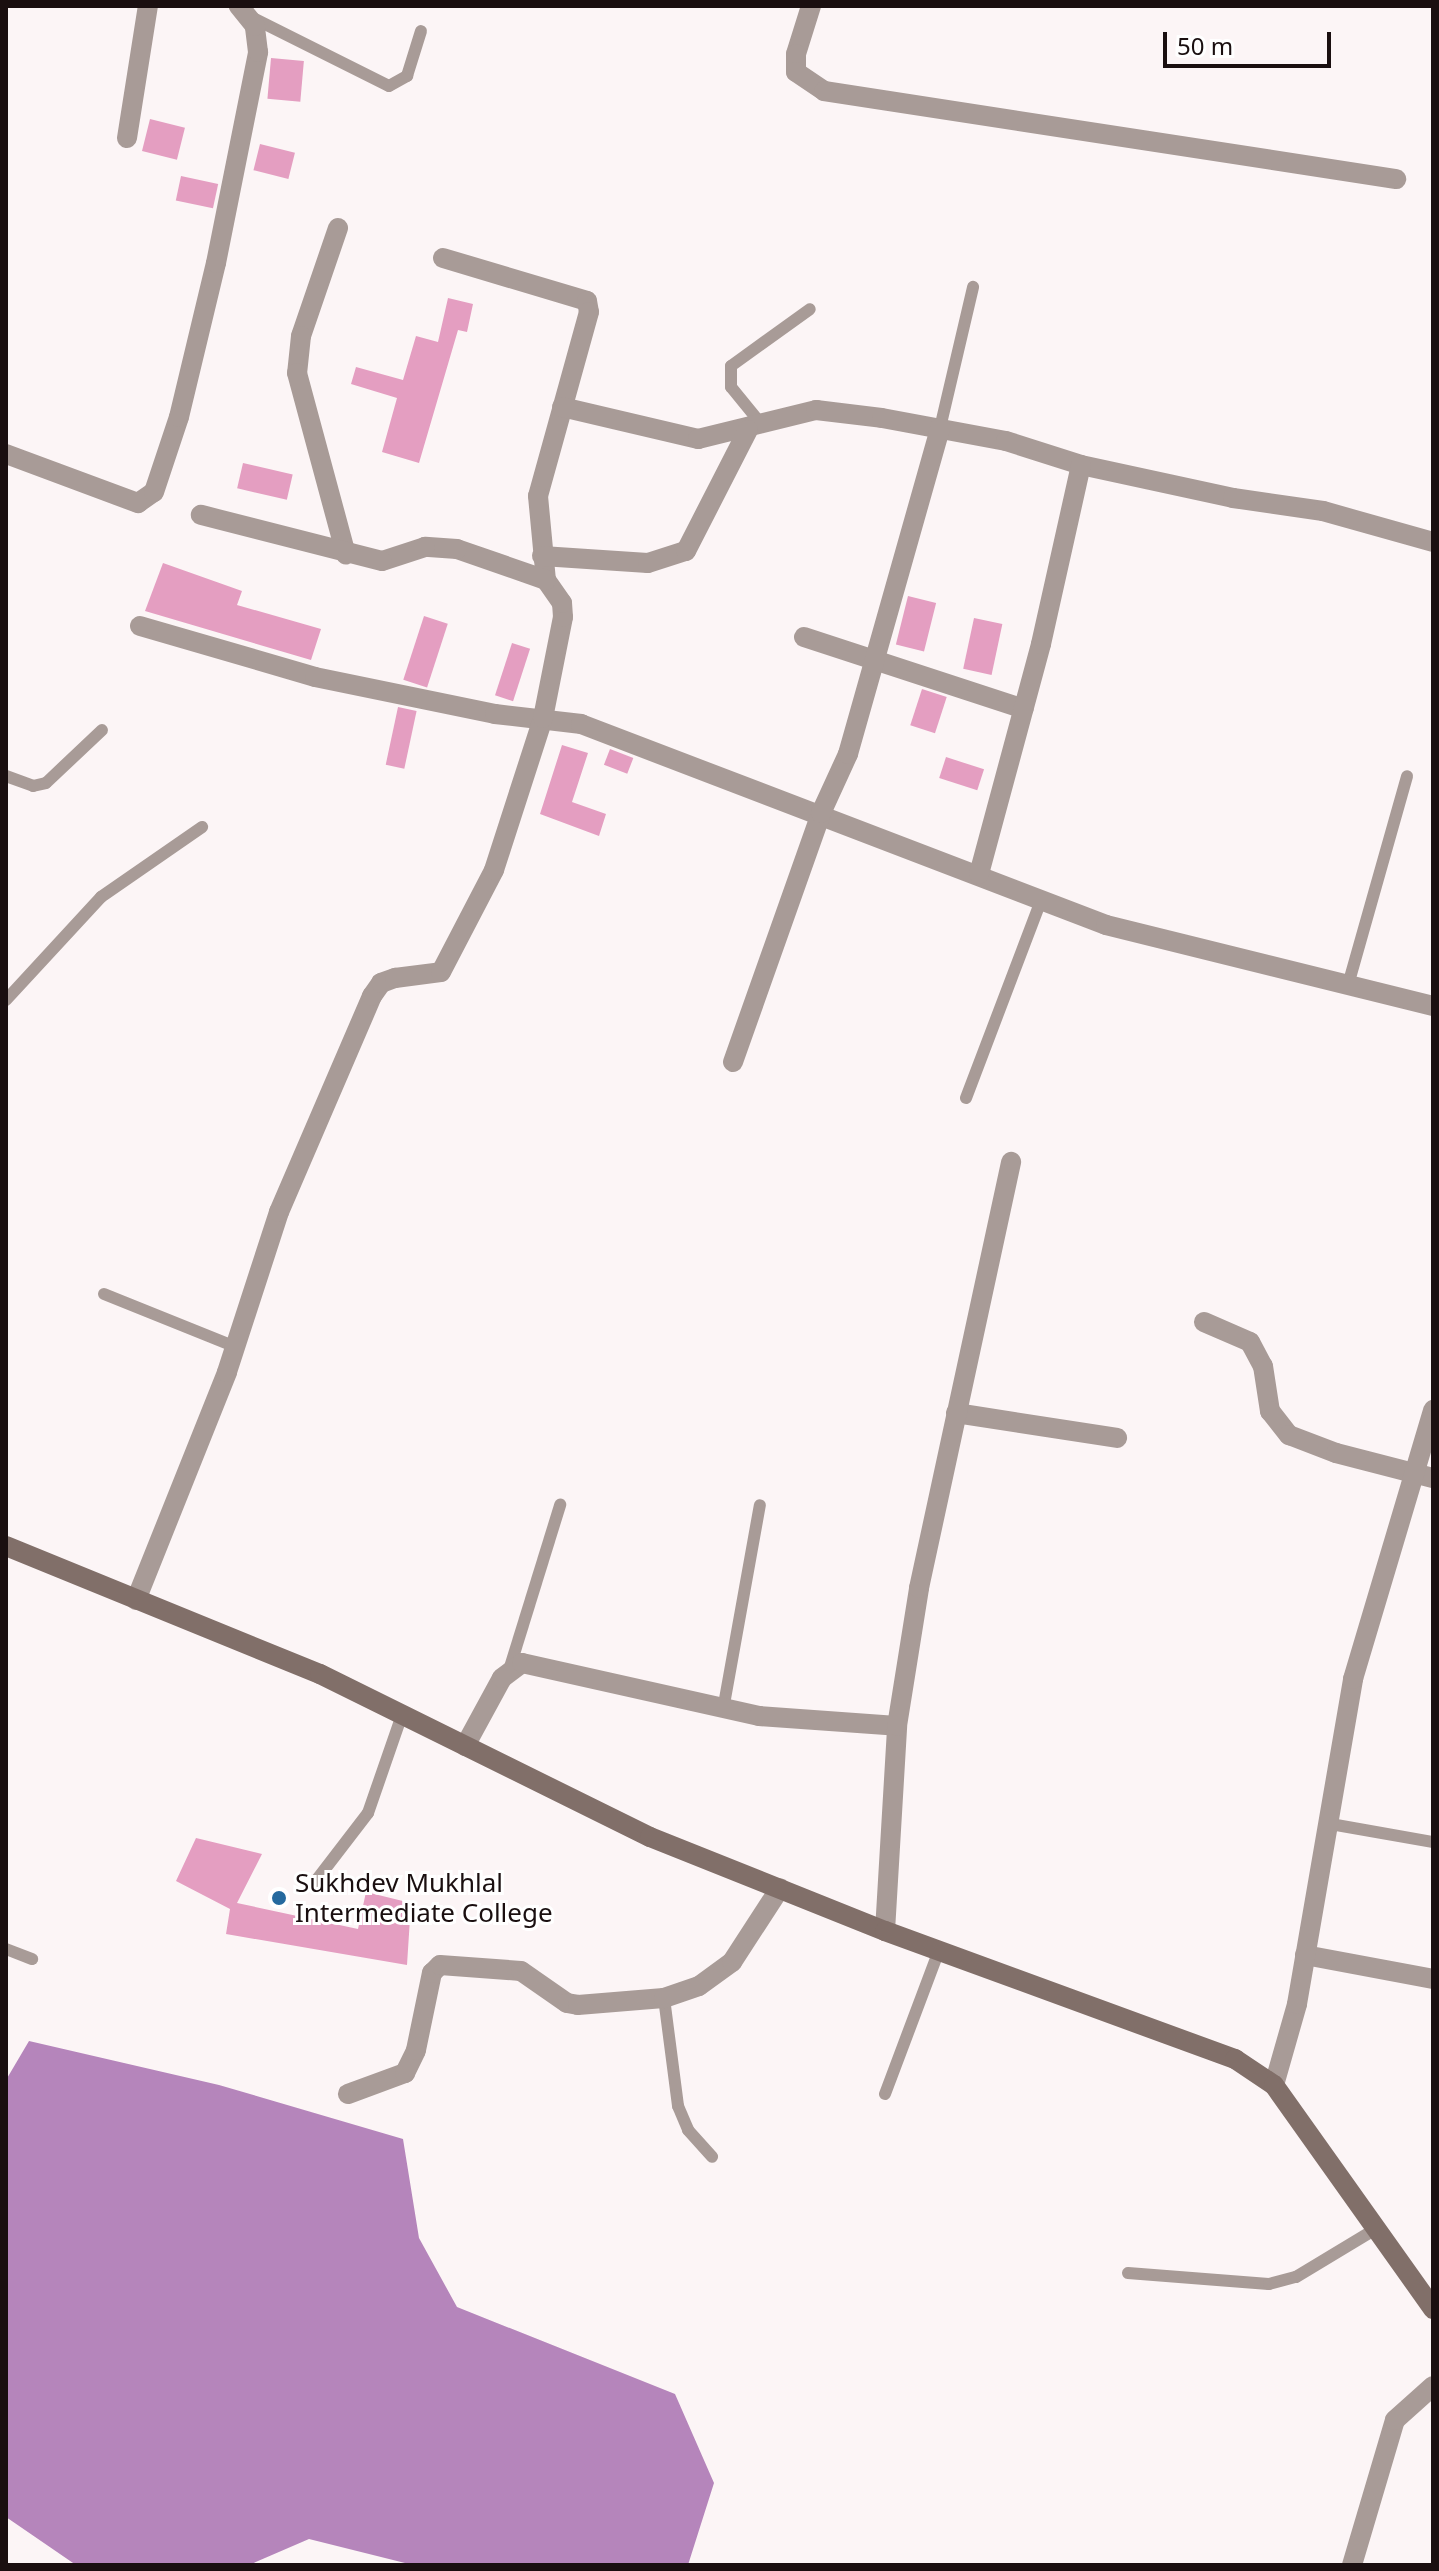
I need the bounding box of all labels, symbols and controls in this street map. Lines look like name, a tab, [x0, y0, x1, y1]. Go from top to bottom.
scale bar	[1167, 16, 1335, 66]
text: 50 m	[1177, 29, 1233, 62]
place label: Sukhdev Mukhlal Intermediate College	[295, 1867, 553, 1928]
marker: Sukhdev Mukhlal Intermediate College	[270, 1889, 288, 1907]

